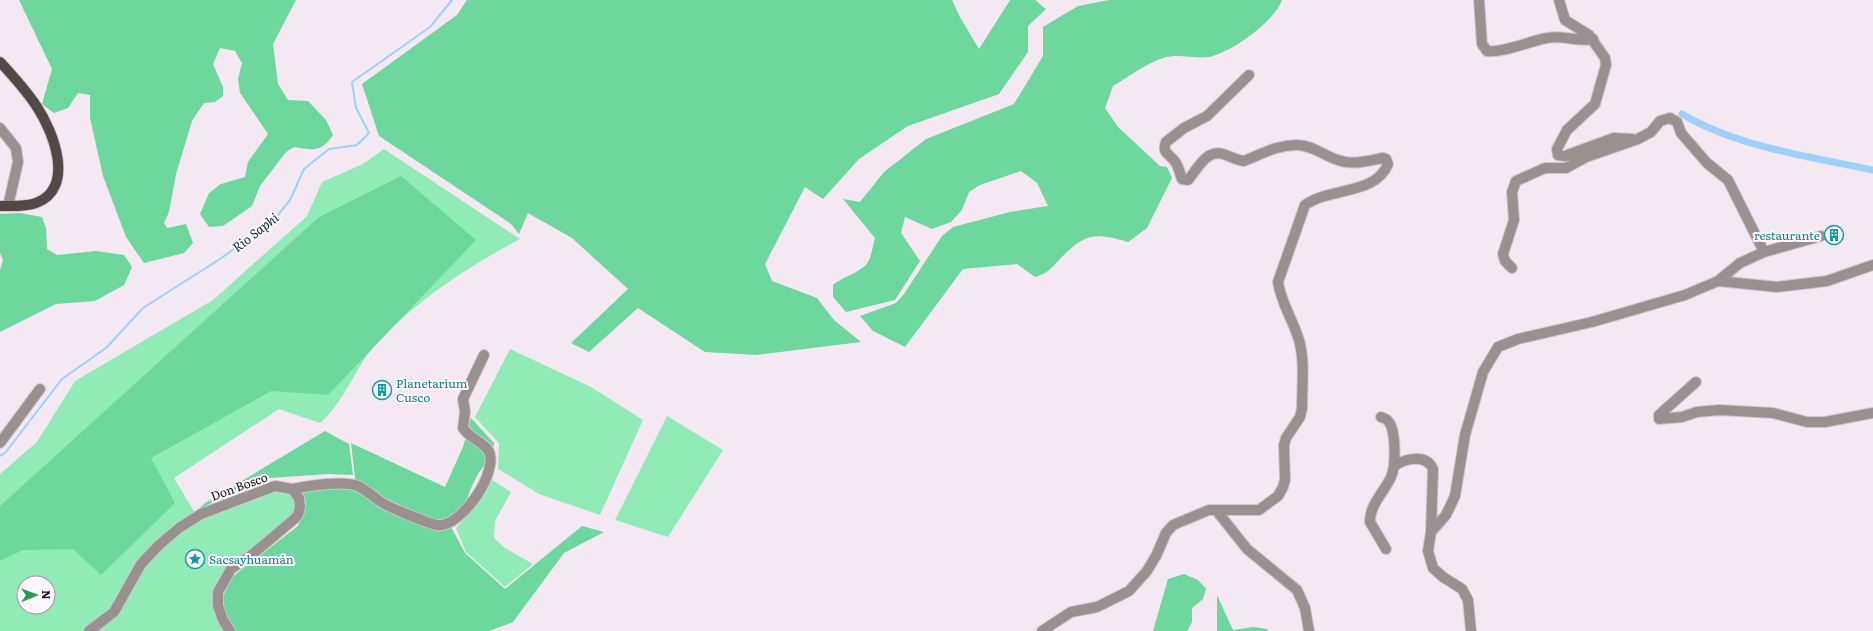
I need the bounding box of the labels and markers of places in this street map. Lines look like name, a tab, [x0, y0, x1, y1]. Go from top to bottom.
building icon: restaurante	[1823, 224, 1845, 246]
place label: restaurante	[1754, 226, 1820, 244]
place label: Planetarium Cusco	[396, 374, 468, 406]
building icon: Planetarium Cusco	[371, 379, 393, 401]
place icon: Sacsayhuamán	[184, 548, 206, 570]
place label: Sacsayhuamán	[209, 550, 294, 568]

